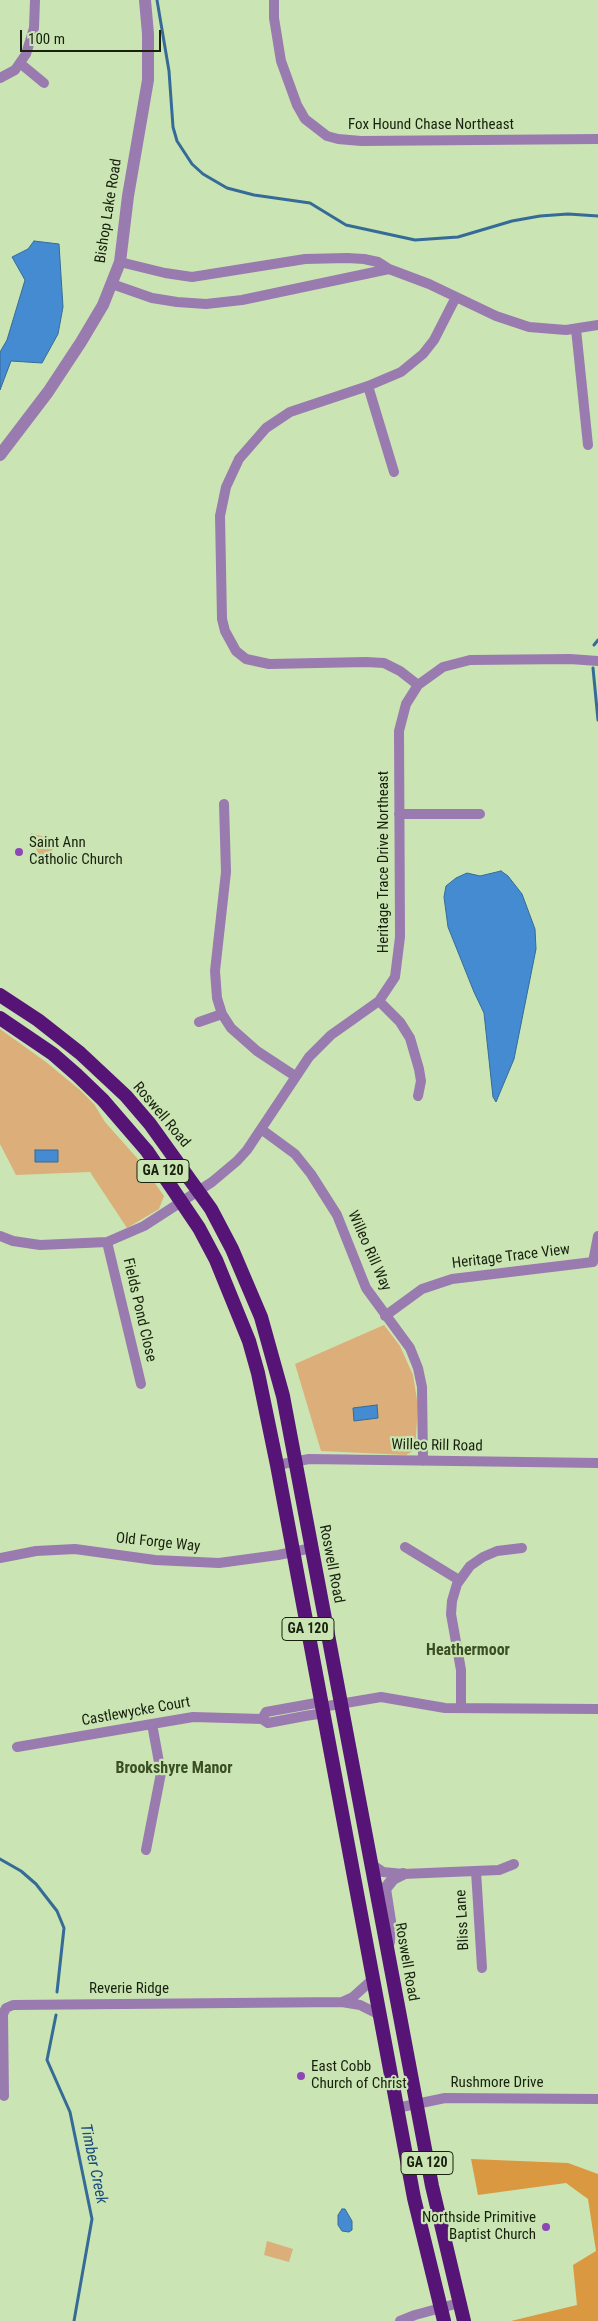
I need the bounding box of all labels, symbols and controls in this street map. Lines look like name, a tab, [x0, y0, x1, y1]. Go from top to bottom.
scale bar	[22, 20, 164, 52]
text: 100 m	[28, 30, 65, 48]
street label: Fox Hound Chase Northeast	[348, 116, 514, 134]
street label: Bishop Lake Road	[92, 157, 126, 265]
street label: Heritage Trace Drive Northeast	[375, 771, 393, 953]
place label: Saint Ann Catholic Church	[29, 834, 123, 869]
marker: Saint Ann Catholic Church	[13, 846, 25, 858]
street label: Roswell Road	[129, 1079, 193, 1151]
road number: GA 120	[137, 1160, 189, 1182]
street label: Willeo Rill Way	[343, 1208, 395, 1294]
street label: Heritage Trace View	[451, 1241, 571, 1273]
street label: Fields Pond Close	[118, 1256, 160, 1364]
street label: Willeo Rill Road	[391, 1436, 483, 1456]
street label: Roswell Road	[315, 1523, 347, 1605]
street label: Old Forge Way	[115, 1530, 201, 1556]
road number: GA 120	[282, 1618, 334, 1640]
district label: Heathermoor	[426, 1641, 510, 1661]
street label: Castlewycke Court	[80, 1694, 192, 1730]
district label: Brookshyre Manor	[115, 1759, 233, 1779]
street label: Bliss Lane	[452, 1889, 474, 1951]
street label: Roswell Road	[390, 1921, 422, 2003]
street label: Reverie Ridge	[89, 1980, 169, 1998]
place label: East Cobb Church of Christ	[311, 2058, 407, 2093]
marker: East Cobb Church of Christ	[295, 2070, 307, 2082]
street label: Rushmore Drive	[451, 2074, 543, 2092]
water label: Timber Creek	[75, 2122, 111, 2206]
road number: GA 120	[401, 2152, 453, 2174]
place label: Northside Primitive Baptist Church	[422, 2209, 536, 2244]
marker: Northside Primitive Baptist Church	[540, 2221, 552, 2233]

